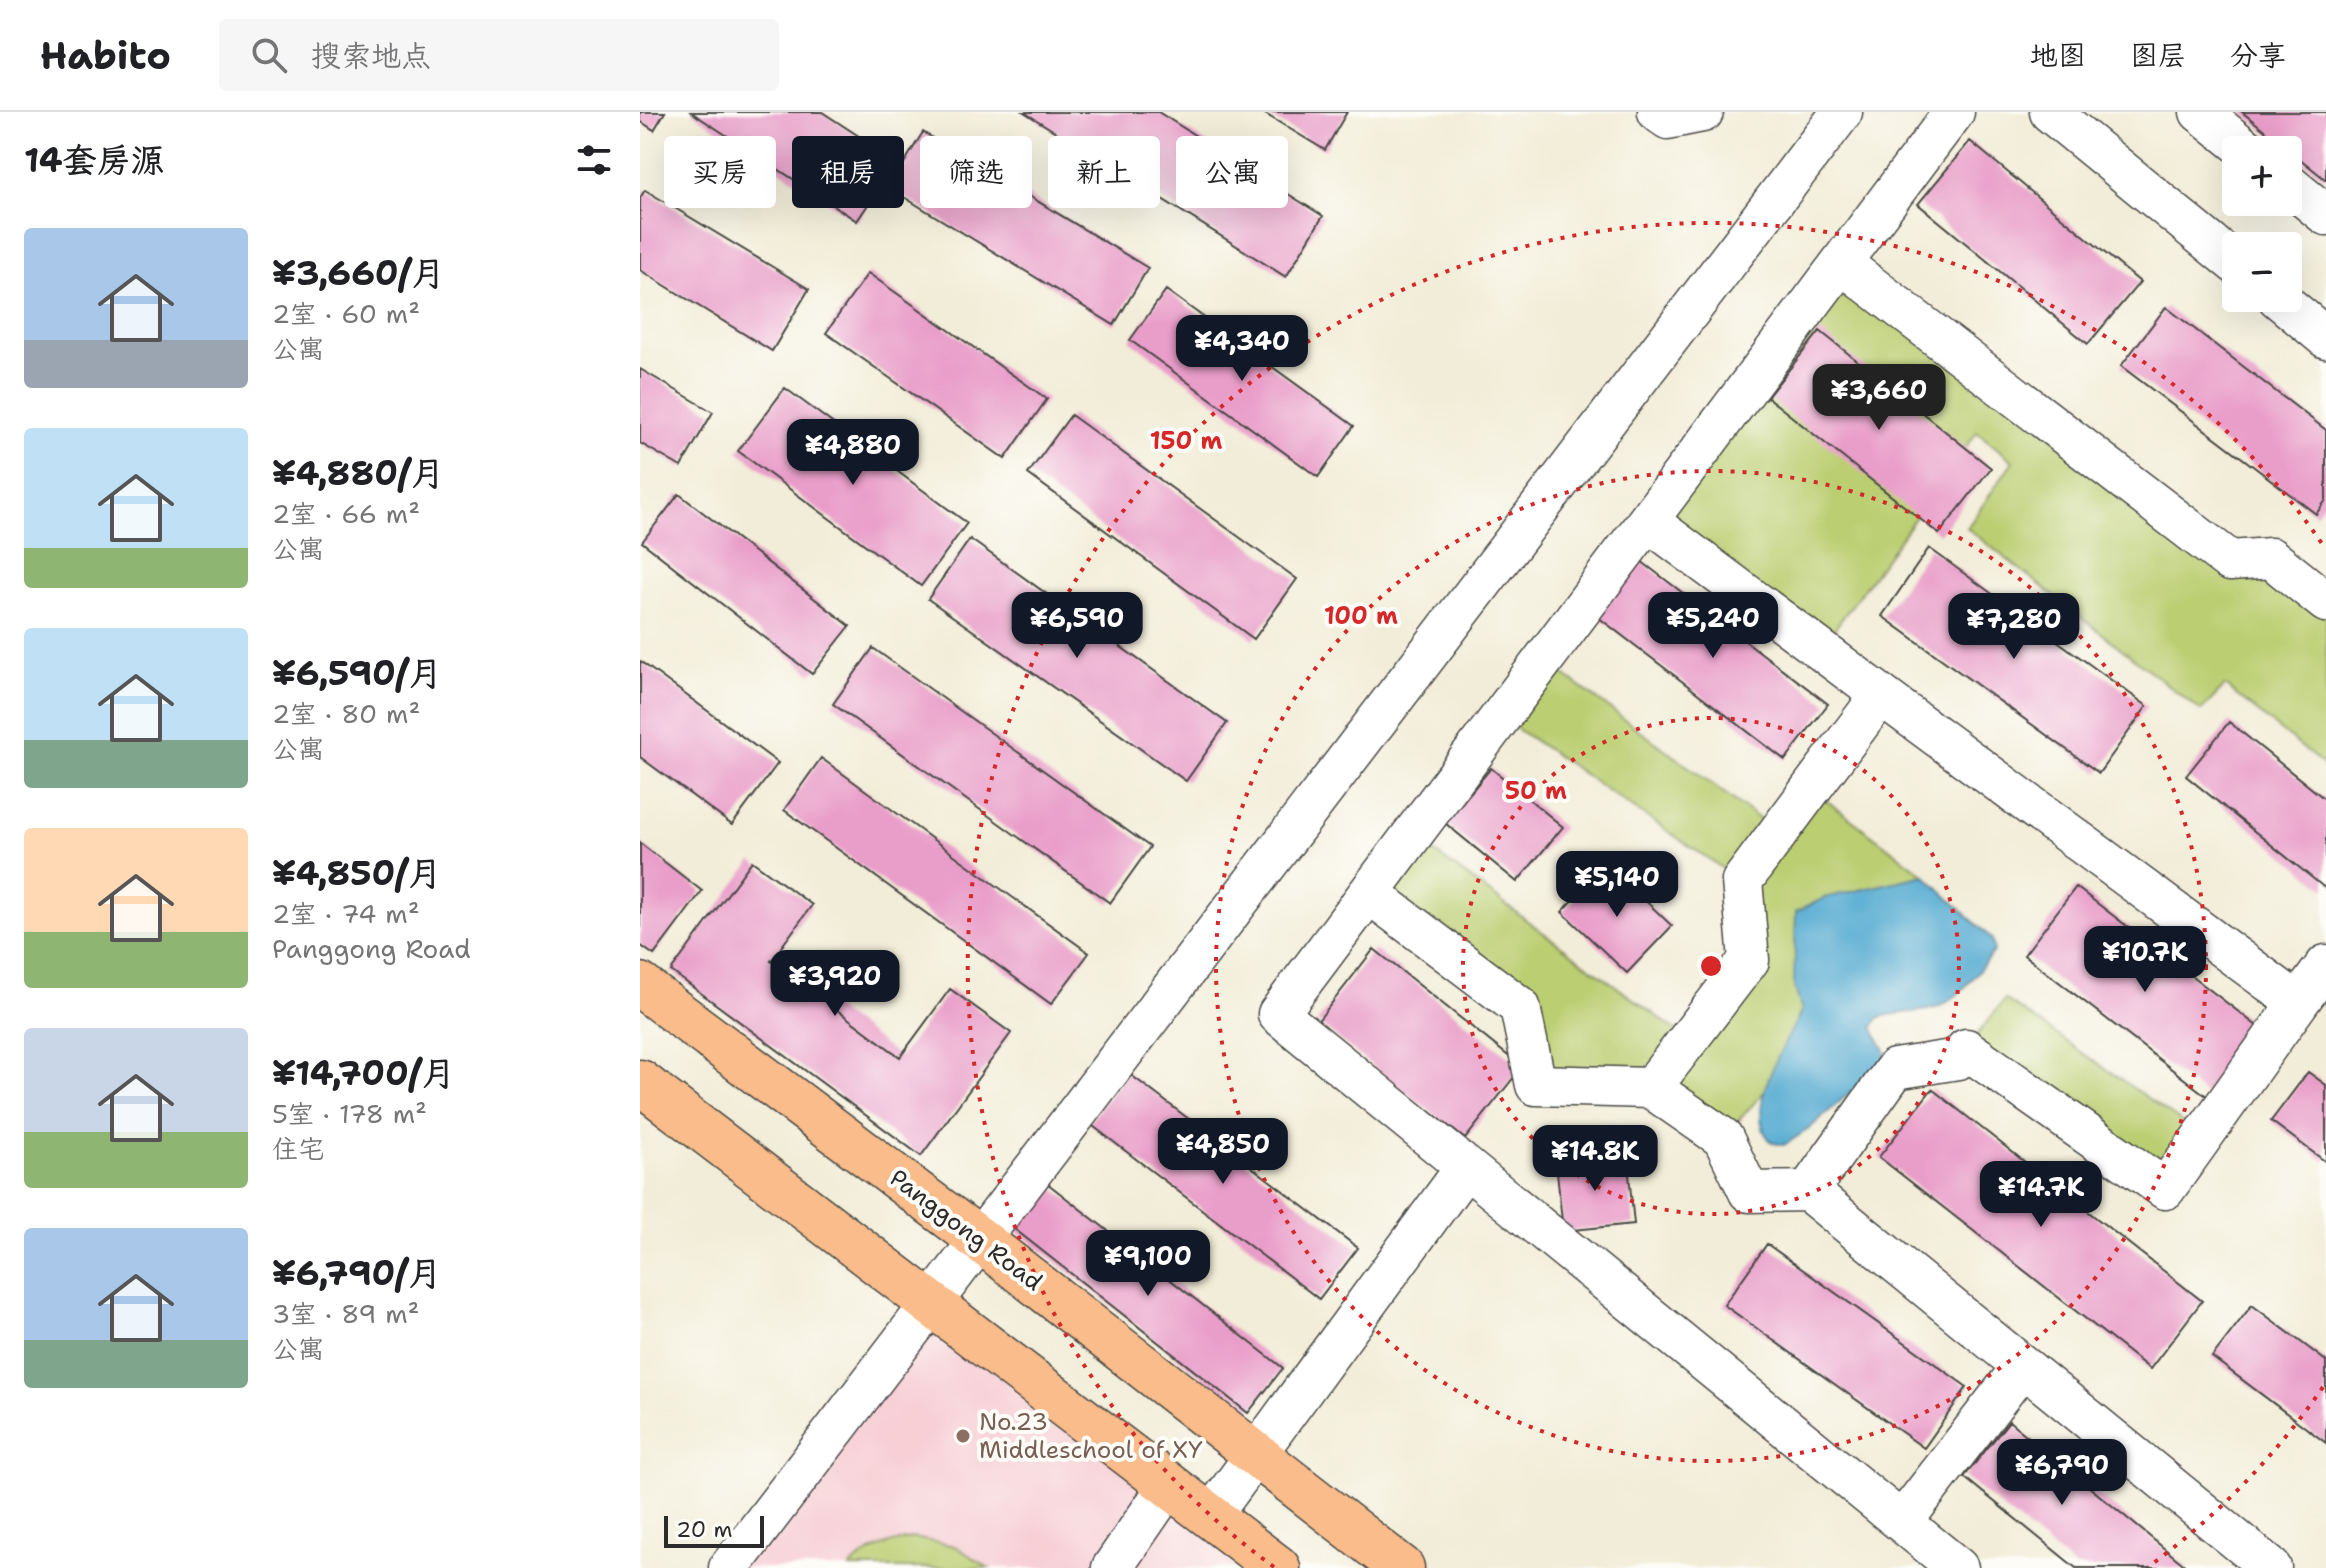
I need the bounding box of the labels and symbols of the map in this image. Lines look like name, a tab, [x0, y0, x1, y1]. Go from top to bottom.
pin: ¥4,340	[1177, 315, 1307, 383]
pin: ¥3,660	[1814, 364, 1944, 432]
pin: ¥4,880	[788, 419, 918, 487]
text: 150 m	[1150, 425, 1222, 457]
pin: ¥6,590	[1012, 592, 1142, 660]
pin: ¥5,240	[1648, 592, 1778, 660]
pin: ¥7,280	[1949, 593, 2079, 661]
text: 100 m	[1324, 600, 1398, 632]
text: 50 m	[1505, 775, 1567, 807]
pin: ¥5,140	[1552, 851, 1682, 919]
pin: ¥10.7K	[2080, 926, 2210, 994]
pin: ¥3,920	[770, 950, 900, 1018]
centre of rings	[1697, 952, 1725, 980]
pin: ¥4,850	[1158, 1118, 1288, 1186]
pin: ¥14.8K	[1530, 1125, 1660, 1193]
pin: ¥14.7K	[1976, 1161, 2106, 1229]
street label: Panggong Road	[883, 1162, 1049, 1298]
pin: ¥9,100	[1083, 1230, 1213, 1298]
place label: No.23 Middleschool of XY	[979, 1406, 1203, 1466]
marker: No.23 Middleschool of XY	[954, 1427, 972, 1445]
pin: ¥6,790	[1997, 1439, 2127, 1507]
scale bar	[664, 1512, 764, 1548]

